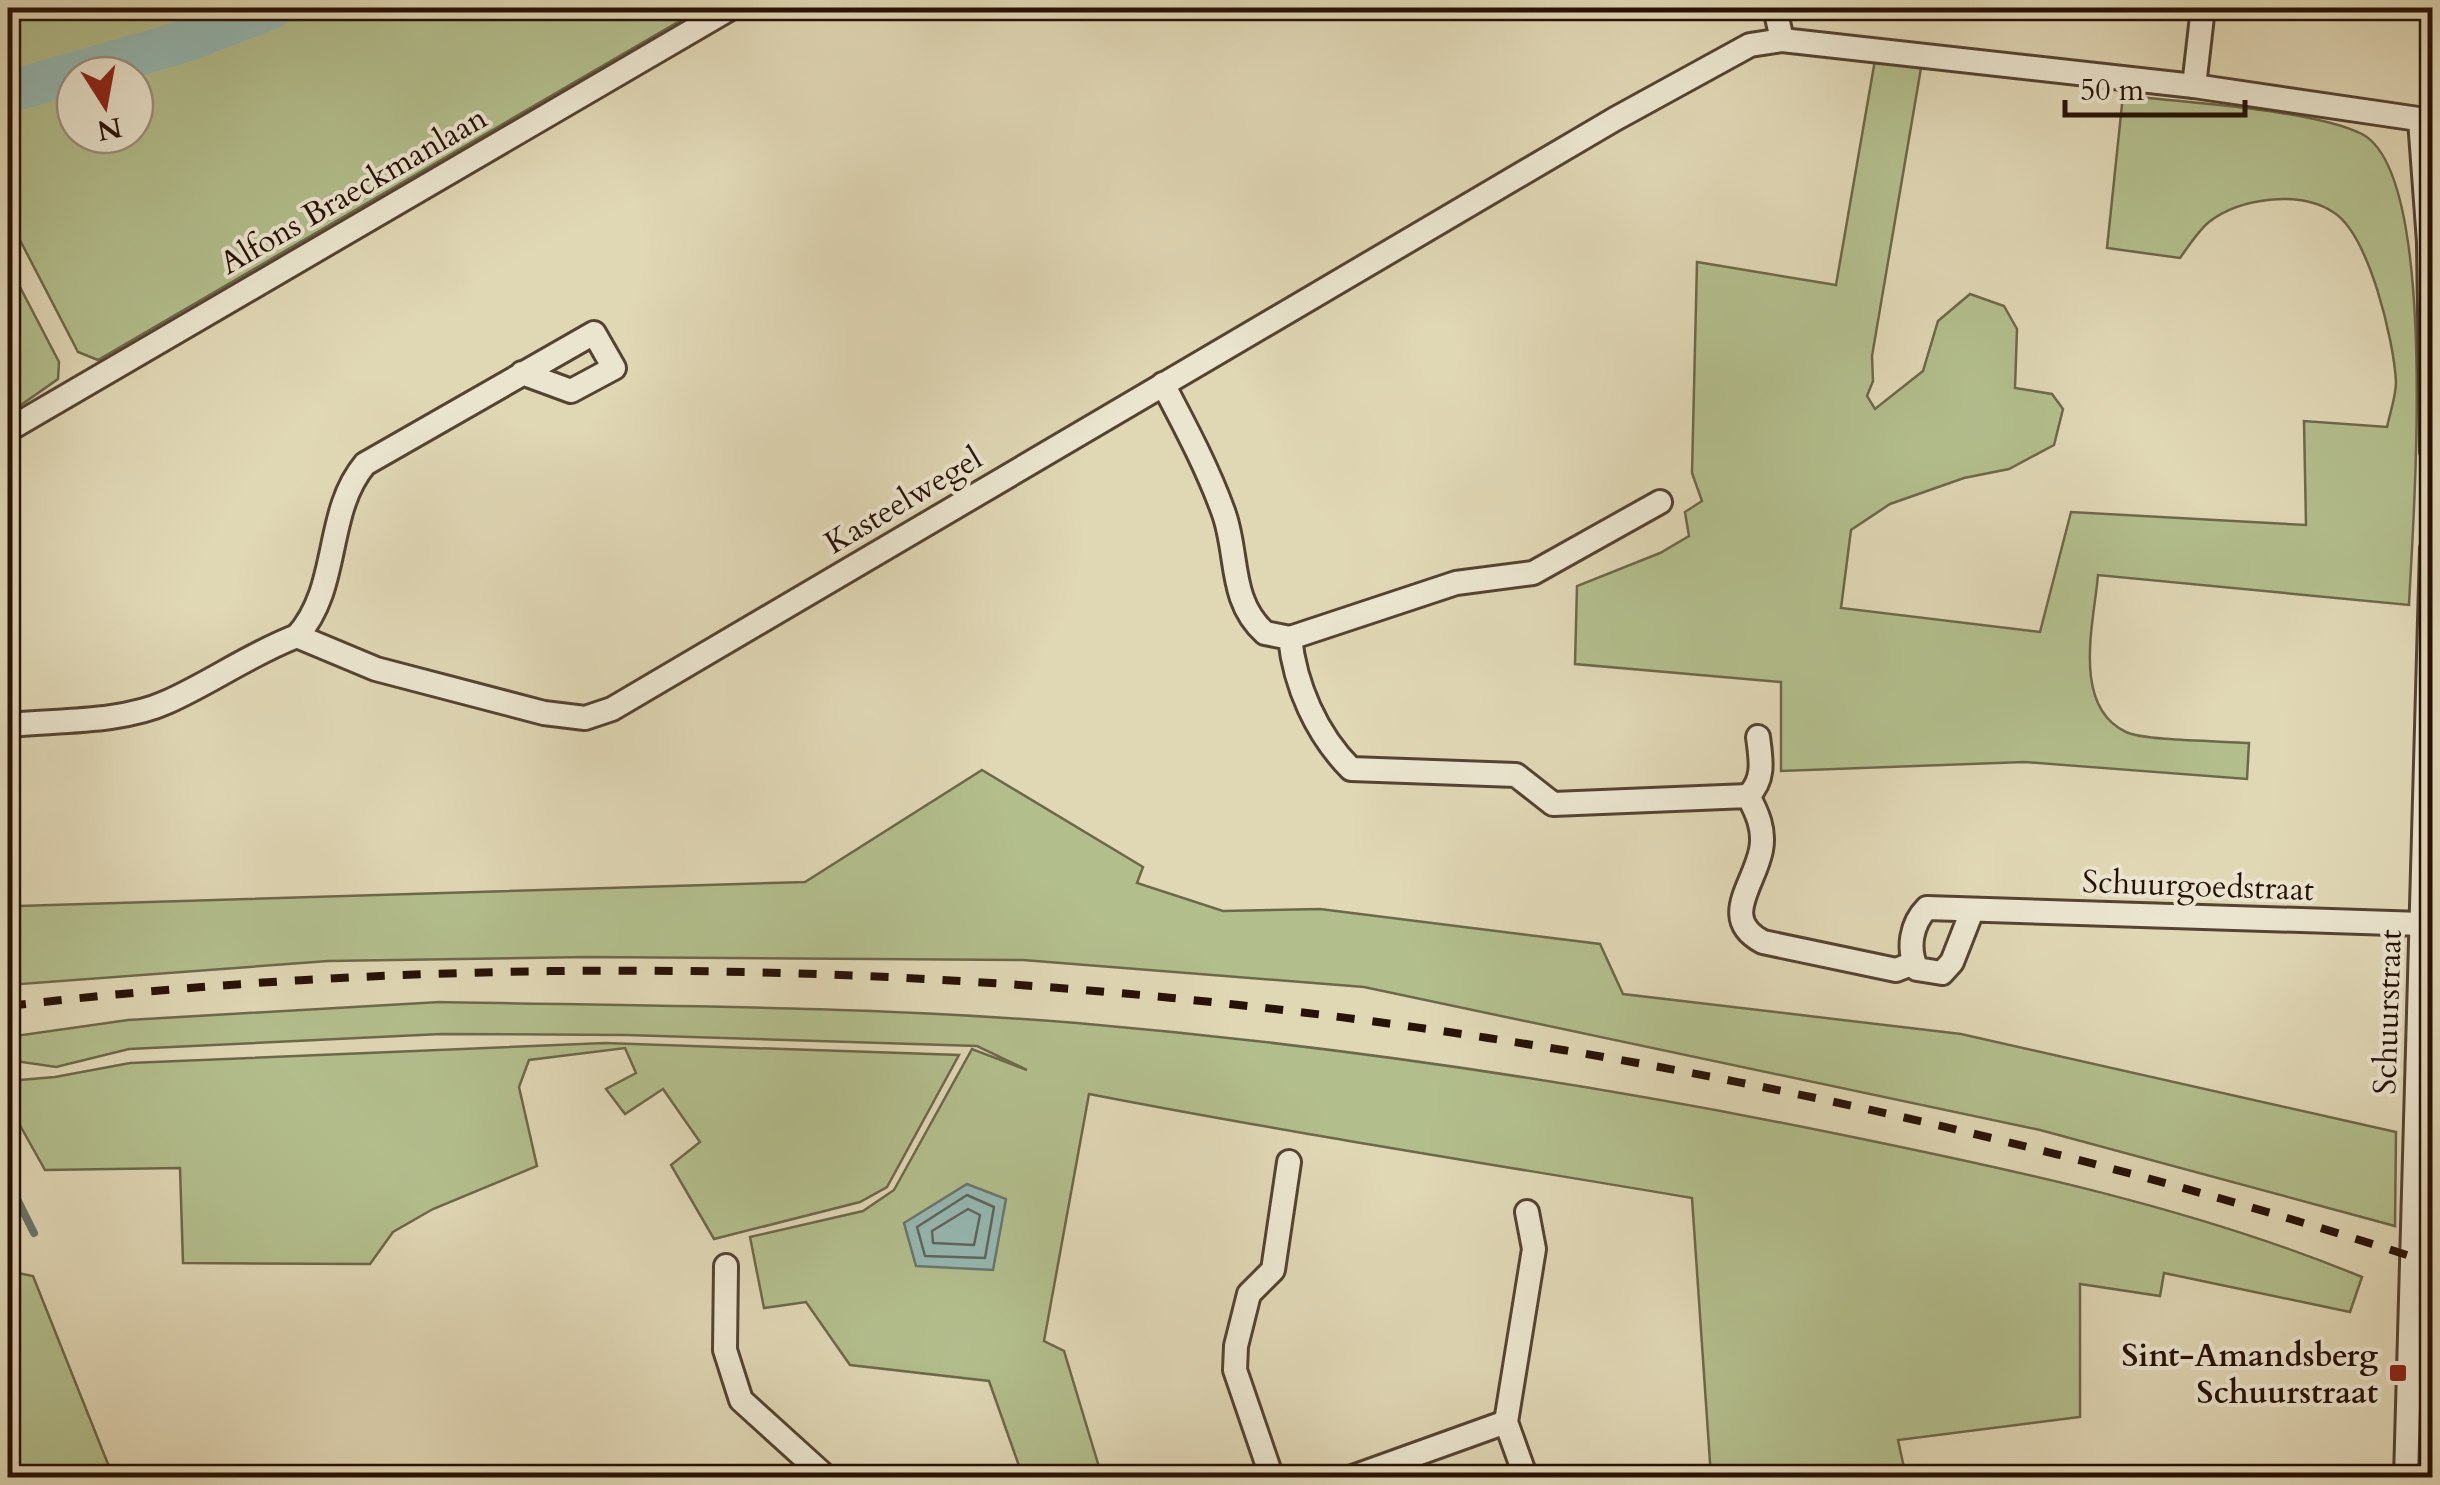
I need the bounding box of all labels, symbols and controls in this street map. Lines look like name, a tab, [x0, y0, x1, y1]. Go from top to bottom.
north arrow	[55, 55, 155, 155]
scale bar	[2065, 55, 2245, 117]
text: 50 m	[2080, 70, 2145, 111]
street label: Alfons Braeckmanlaan	[212, 96, 495, 285]
text: N	[94, 108, 125, 150]
street label: Kasteelwegel	[817, 437, 990, 565]
street label: Schuurgoedstraat	[2081, 860, 2315, 912]
street label: Schuurstraat	[2363, 929, 2413, 1095]
place label: Sint-Amandsberg Schuurstraat	[2121, 1334, 2378, 1415]
marker: Sint-Amandsberg Schuurstraat	[2387, 1362, 2409, 1384]

